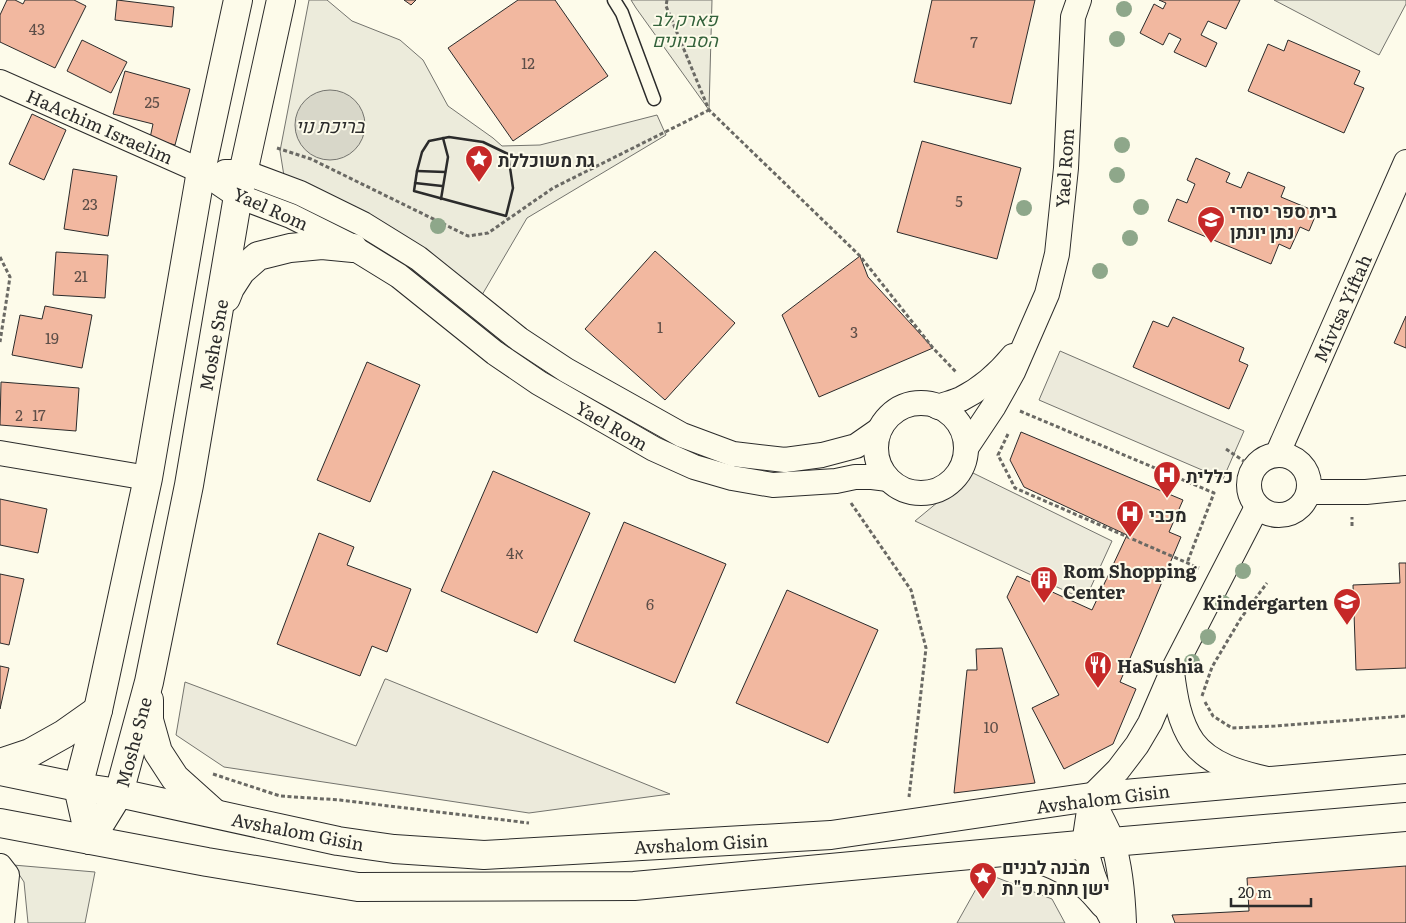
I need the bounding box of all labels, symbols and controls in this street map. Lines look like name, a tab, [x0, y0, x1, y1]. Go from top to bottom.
park label: פארק לב הסביונים	[652, 5, 719, 53]
house number: 43	[29, 17, 45, 40]
house number: 7	[970, 30, 978, 53]
house number: 12	[521, 51, 535, 74]
street label: HaAchim Israelim	[22, 82, 178, 170]
house number: 25	[144, 90, 160, 113]
water label: בריכת נוי	[296, 111, 365, 139]
street label: Yael Rom	[1048, 127, 1080, 209]
place icon: גת משוכללת	[464, 144, 494, 183]
place label: גת משוכללת	[498, 146, 595, 173]
street label: Yael Rom	[229, 179, 313, 237]
house number: 5	[955, 189, 963, 212]
house number: 23	[82, 192, 98, 215]
place label: בית ספר יסודי נתן יונתן	[1230, 197, 1337, 245]
school or university icon: בית ספר יסודי נתן יונתן	[1196, 205, 1226, 244]
street label: Mivtsa Yiftah	[1306, 250, 1378, 366]
house number: 21	[74, 264, 88, 287]
street label: Moshe Sne	[192, 297, 234, 393]
house number: 1	[657, 315, 663, 338]
house number: 3	[850, 320, 858, 343]
house number: 19	[45, 326, 59, 349]
street label: Yael Rom	[571, 393, 653, 457]
house number: 2	[15, 403, 23, 426]
house number: 17	[32, 403, 46, 426]
hospital icon: כללית	[1152, 460, 1182, 499]
place label: כללית	[1186, 462, 1233, 489]
hospital icon: מכבי	[1115, 499, 1145, 538]
place label: מכבי	[1149, 501, 1187, 528]
house number: 4א	[506, 541, 524, 564]
place label: Rom Shopping Center	[1063, 557, 1198, 605]
building icon: Rom Shopping Center	[1029, 565, 1059, 604]
school or university icon: Kindergarten	[1332, 587, 1362, 626]
place label: Kindergarten	[1202, 589, 1328, 616]
house number: 6	[646, 592, 654, 615]
restaurant icon: HaSushia	[1083, 650, 1113, 689]
place label: HaSushia	[1117, 652, 1205, 679]
street label: Moshe Sne	[108, 694, 158, 790]
house number: 10	[984, 715, 999, 738]
street label: Avshalom Gisin	[1035, 776, 1171, 820]
street label: Avshalom Gisin	[229, 805, 367, 857]
street label: Avshalom Gisin	[633, 826, 769, 860]
place label: מבנה לבנים ישן תחנת פ"ת	[1002, 853, 1110, 901]
place icon: מבנה לבנים ישן תחנת פ"ת	[968, 861, 998, 900]
scale bar	[1231, 876, 1311, 908]
text: 20 m	[1238, 880, 1272, 903]

